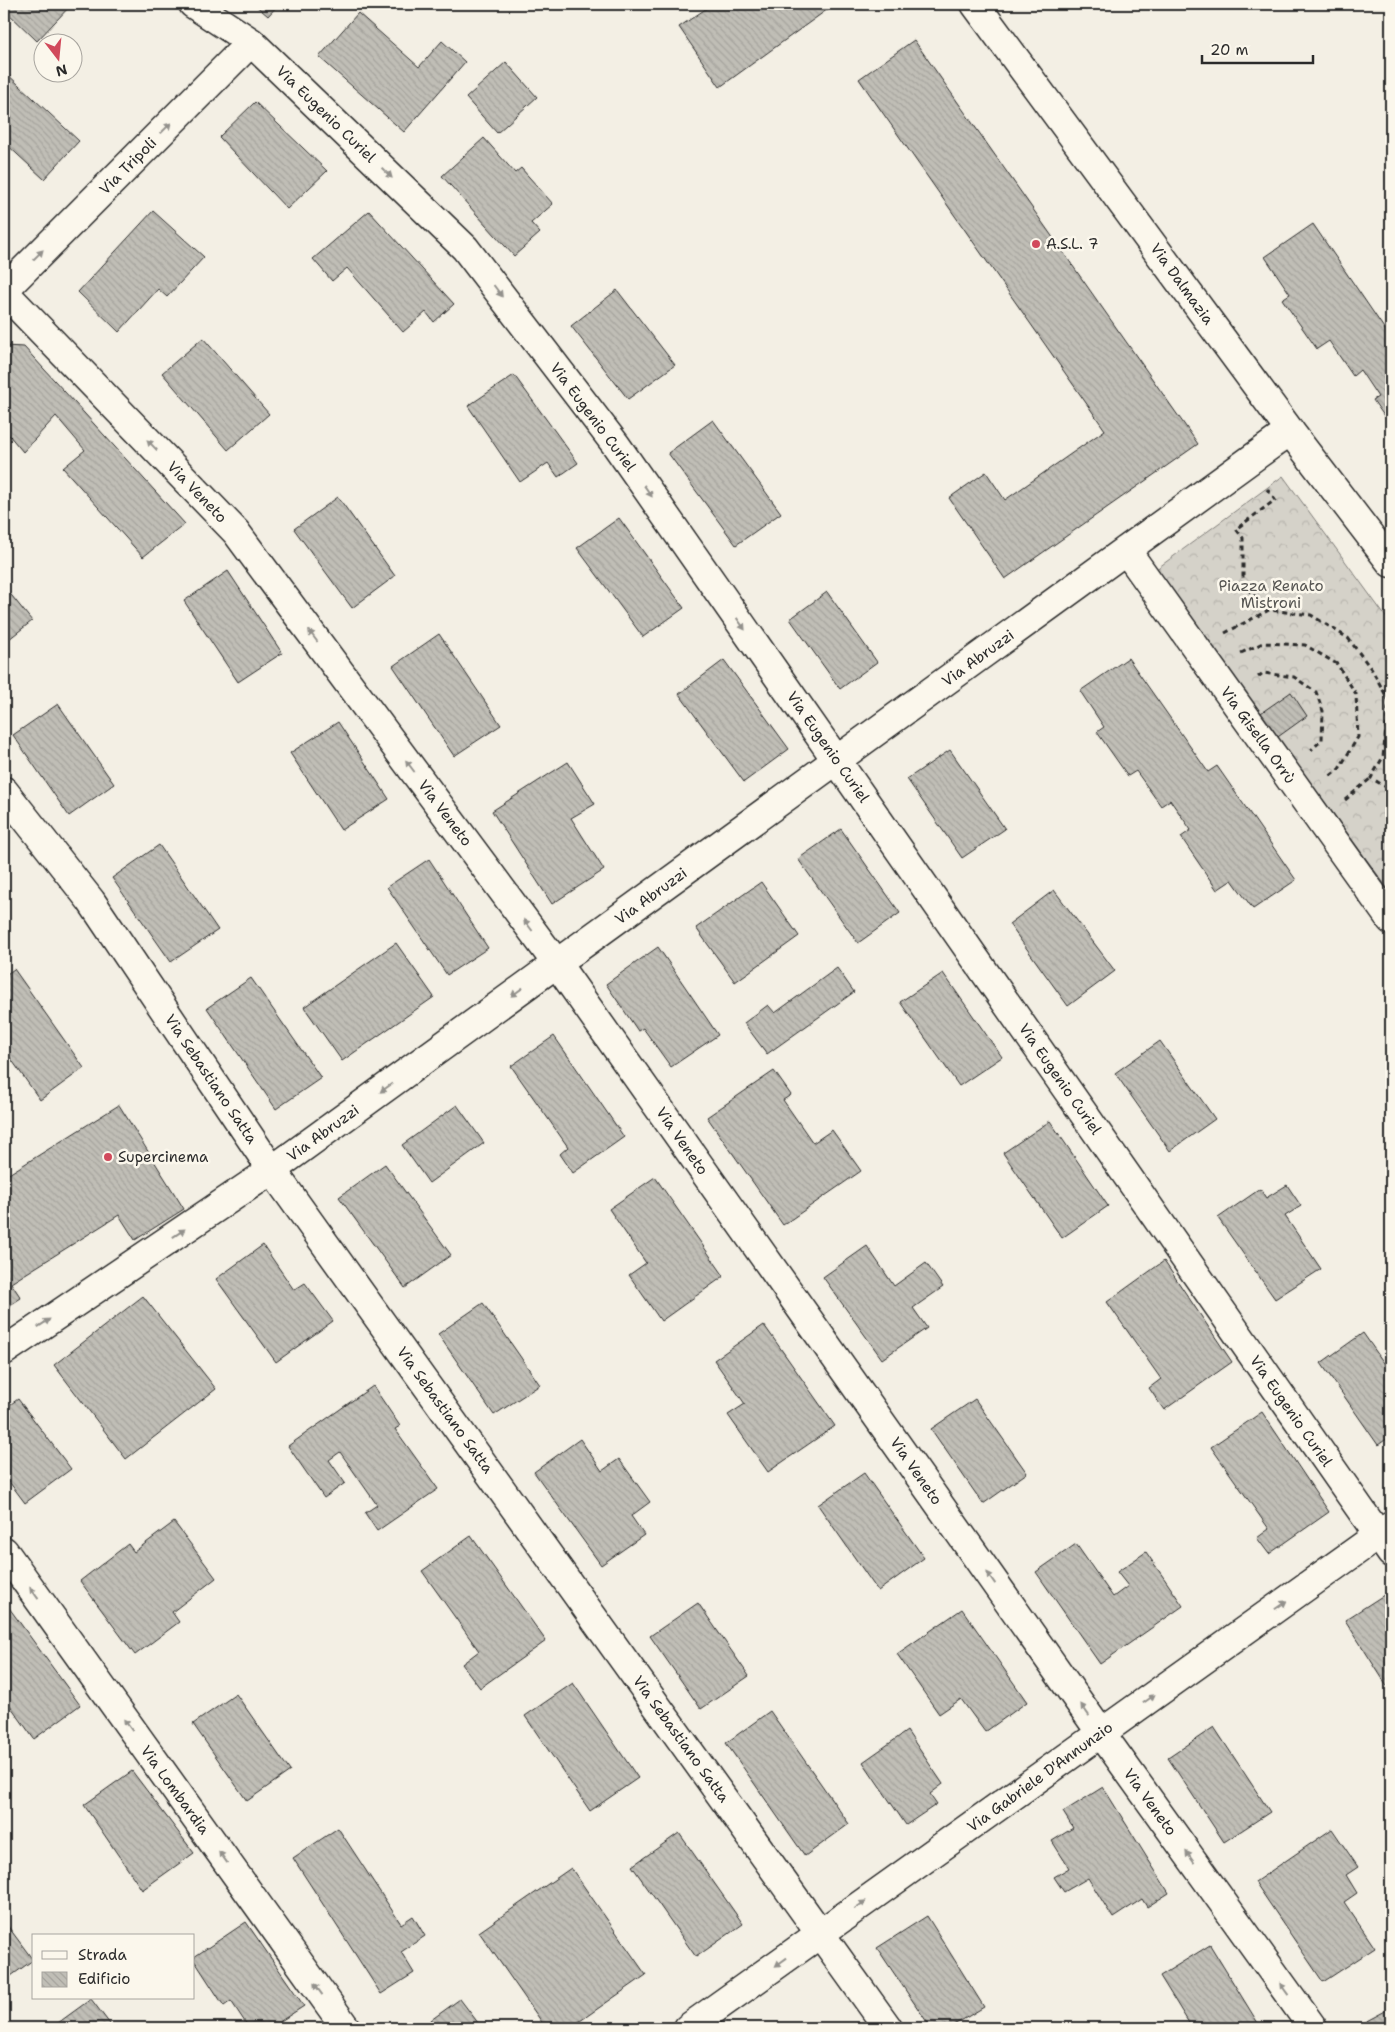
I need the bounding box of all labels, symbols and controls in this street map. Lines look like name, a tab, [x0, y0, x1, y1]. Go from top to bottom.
north arrow	[32, 32, 82, 82]
scale bar	[1202, 32, 1314, 64]
text: 20 m	[1210, 40, 1249, 60]
text: N	[54, 60, 69, 81]
street label: Via Eugenio Curiel	[272, 61, 381, 167]
one-way arrow	[159, 122, 171, 134]
street label: Via Tripoli	[95, 133, 161, 199]
one-way arrow	[381, 167, 393, 179]
place label: A.S.L. 7	[1046, 234, 1099, 254]
marker: A.S.L. 7	[1030, 238, 1042, 250]
street label: Via Dalmazia	[1146, 239, 1219, 329]
one-way arrow	[32, 250, 44, 262]
one-way arrow	[493, 284, 503, 298]
street label: Via Eugenio Curiel	[545, 358, 641, 476]
one-way arrow	[146, 439, 158, 451]
street label: Via Veneto	[163, 457, 231, 527]
one-way arrow	[643, 484, 653, 498]
park label: Piazza Renato Mistroni	[1218, 576, 1324, 613]
one-way arrow	[736, 617, 746, 631]
street label: Via Abruzzi	[938, 625, 1018, 691]
one-way arrow	[308, 629, 318, 643]
street label: Via Gisella Orrù	[1216, 682, 1300, 788]
street label: Via Eugenio Curiel	[782, 687, 874, 807]
one-way arrow	[405, 759, 415, 773]
street label: Via Veneto	[413, 776, 477, 850]
street label: Via Abruzzi	[611, 863, 691, 929]
one-way arrow	[522, 919, 533, 932]
one-way arrow	[510, 987, 524, 997]
street label: Via Sebastiano Satta	[160, 1010, 262, 1148]
street label: Via Eugenio Curiel	[1014, 1019, 1106, 1139]
one-way arrow	[380, 1082, 393, 1093]
street label: Via Abruzzi	[283, 1100, 363, 1166]
street label: Via Veneto	[651, 1103, 713, 1179]
place label: Supercinema	[118, 1147, 209, 1167]
marker: Supercinema	[102, 1151, 114, 1163]
one-way arrow	[172, 1228, 186, 1237]
one-way arrow	[37, 1318, 51, 1328]
street label: Via Sebastiano Satta	[392, 1343, 498, 1478]
street label: Via Eugenio Curiel	[1245, 1351, 1337, 1471]
street label: Via Veneto	[885, 1433, 947, 1509]
one-way arrow	[986, 1571, 996, 1584]
one-way arrow	[28, 1587, 39, 1600]
one-way arrow	[1274, 1599, 1287, 1610]
street label: Via Sebastiano Satta	[628, 1672, 734, 1807]
one-way arrow	[1142, 1694, 1156, 1704]
one-way arrow	[1080, 1703, 1090, 1717]
street label: Via Gabriele D'Annunzio	[963, 1717, 1117, 1837]
one-way arrow	[123, 1718, 133, 1732]
street label: Via Lombardia	[136, 1741, 215, 1839]
street label: Via Veneto	[1119, 1764, 1181, 1840]
one-way arrow	[218, 1850, 228, 1864]
one-way arrow	[1184, 1851, 1195, 1864]
one-way arrow	[853, 1900, 866, 1911]
legend	[32, 1934, 195, 2000]
text: Strada	[78, 1945, 127, 1965]
one-way arrow	[774, 1957, 788, 1967]
text: Edificio	[78, 1969, 130, 1989]
one-way arrow	[313, 1982, 323, 1996]
one-way arrow	[1279, 1983, 1290, 1996]

